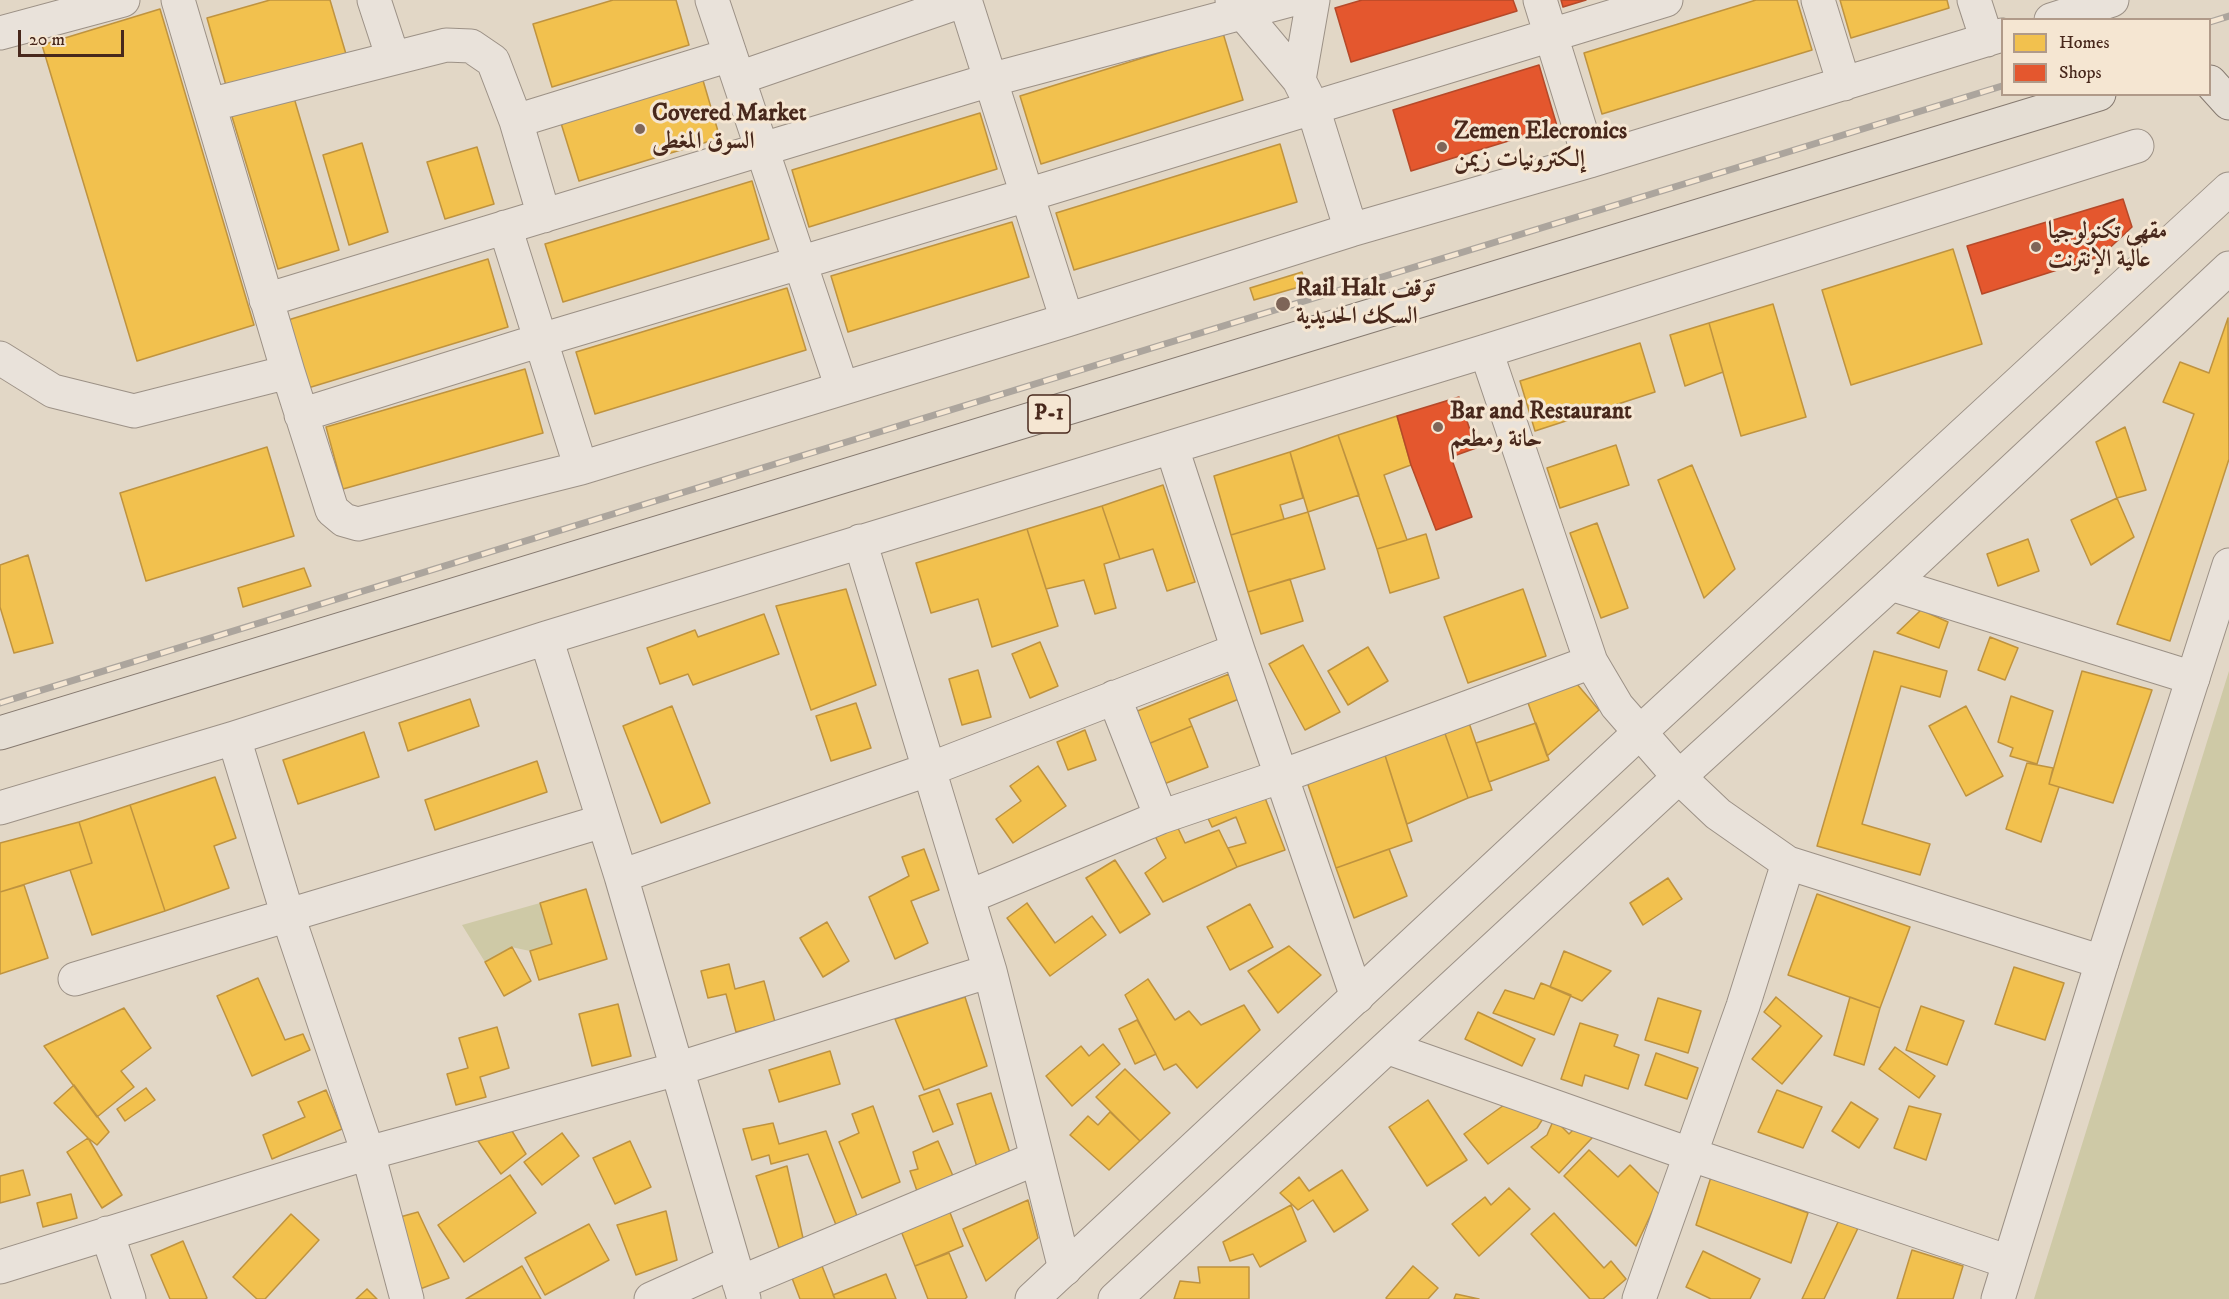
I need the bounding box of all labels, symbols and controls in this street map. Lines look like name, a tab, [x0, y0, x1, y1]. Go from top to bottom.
scale bar	[21, 18, 128, 56]
legend	[2001, 18, 2211, 96]
text: 20 m	[29, 29, 65, 51]
text: Homes	[2059, 32, 2110, 54]
text: Shops	[2059, 62, 2102, 84]
place label: Covered Market السوق المغطى	[652, 101, 806, 157]
place label: Zemen Elecronics إلكترونيات زيمن	[1454, 119, 1627, 175]
marker: Covered Market السوق المغطى	[633, 122, 647, 136]
marker: Zemen Elecronics إلكترونيات زيمن	[1435, 140, 1449, 154]
place label: مقهى تكنولوجيا عالية الإنترنت	[2048, 219, 2167, 275]
marker: مقهى تكنولوجيا عالية الإنترنت	[2029, 240, 2043, 254]
place label: Rail Halt توقف السكك الحديدية	[1296, 276, 1435, 332]
marker: Rail Halt توقف السكك الحديدية	[1274, 295, 1292, 313]
road number: P-1	[1028, 395, 1070, 433]
place label: Bar and Restaurant حانة ومطعم	[1450, 399, 1632, 455]
marker: Bar and Restaurant حانة ومطعم	[1431, 420, 1445, 434]

